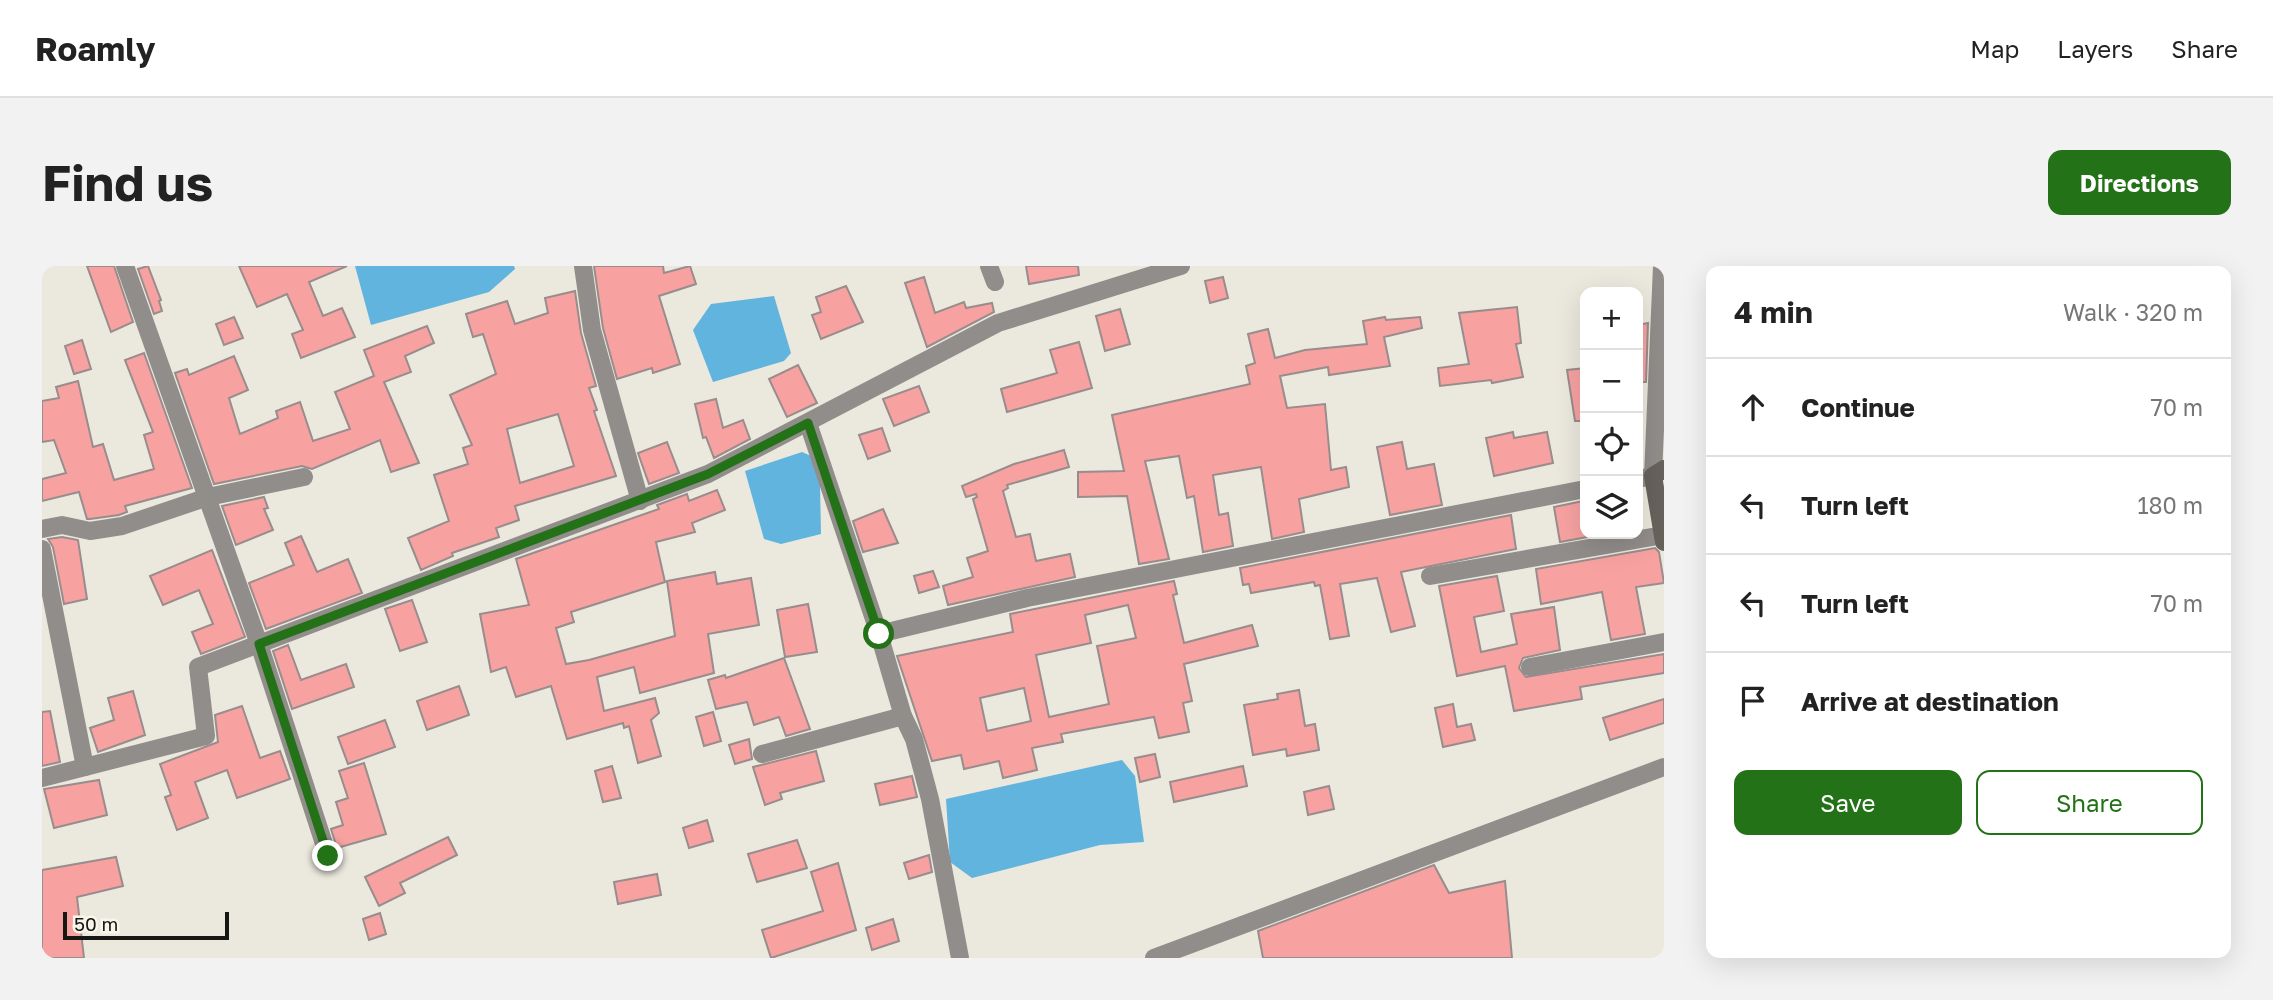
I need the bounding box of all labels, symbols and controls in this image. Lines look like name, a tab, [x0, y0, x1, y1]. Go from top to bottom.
text: Roamly	[35, 29, 155, 68]
text: Map	[1970, 34, 2019, 63]
text: Layers	[2057, 34, 2133, 63]
text: Share	[2171, 34, 2238, 63]
button: Directions	[2048, 150, 2231, 215]
text: Find us	[42, 153, 213, 212]
map controls	[1580, 287, 1643, 539]
button: +	[1580, 287, 1643, 350]
text: 4 min	[1734, 294, 1813, 330]
text: Walk · 320 m	[2063, 298, 2203, 326]
button: −	[1580, 350, 1643, 413]
icon: ahead	[1734, 388, 1772, 426]
text: Continue	[1801, 392, 1915, 423]
text: 70 m	[2150, 393, 2203, 421]
button: locate	[1580, 413, 1643, 476]
button: layers	[1580, 476, 1643, 539]
icon: left	[1734, 486, 1772, 524]
text: Turn left	[1801, 490, 1909, 521]
text: 180 m	[2137, 491, 2203, 519]
icon: left	[1734, 584, 1772, 622]
text: Turn left	[1801, 588, 1909, 619]
text: 70 m	[2150, 589, 2203, 617]
route start	[863, 618, 894, 649]
icon: arrive	[1734, 682, 1772, 720]
text: Arrive at destination	[1801, 686, 2059, 717]
button: Save	[1734, 770, 1962, 835]
button: Share	[1976, 770, 2203, 835]
route end	[312, 840, 343, 871]
scale bar	[63, 909, 229, 941]
text: 50 m	[74, 912, 118, 935]

